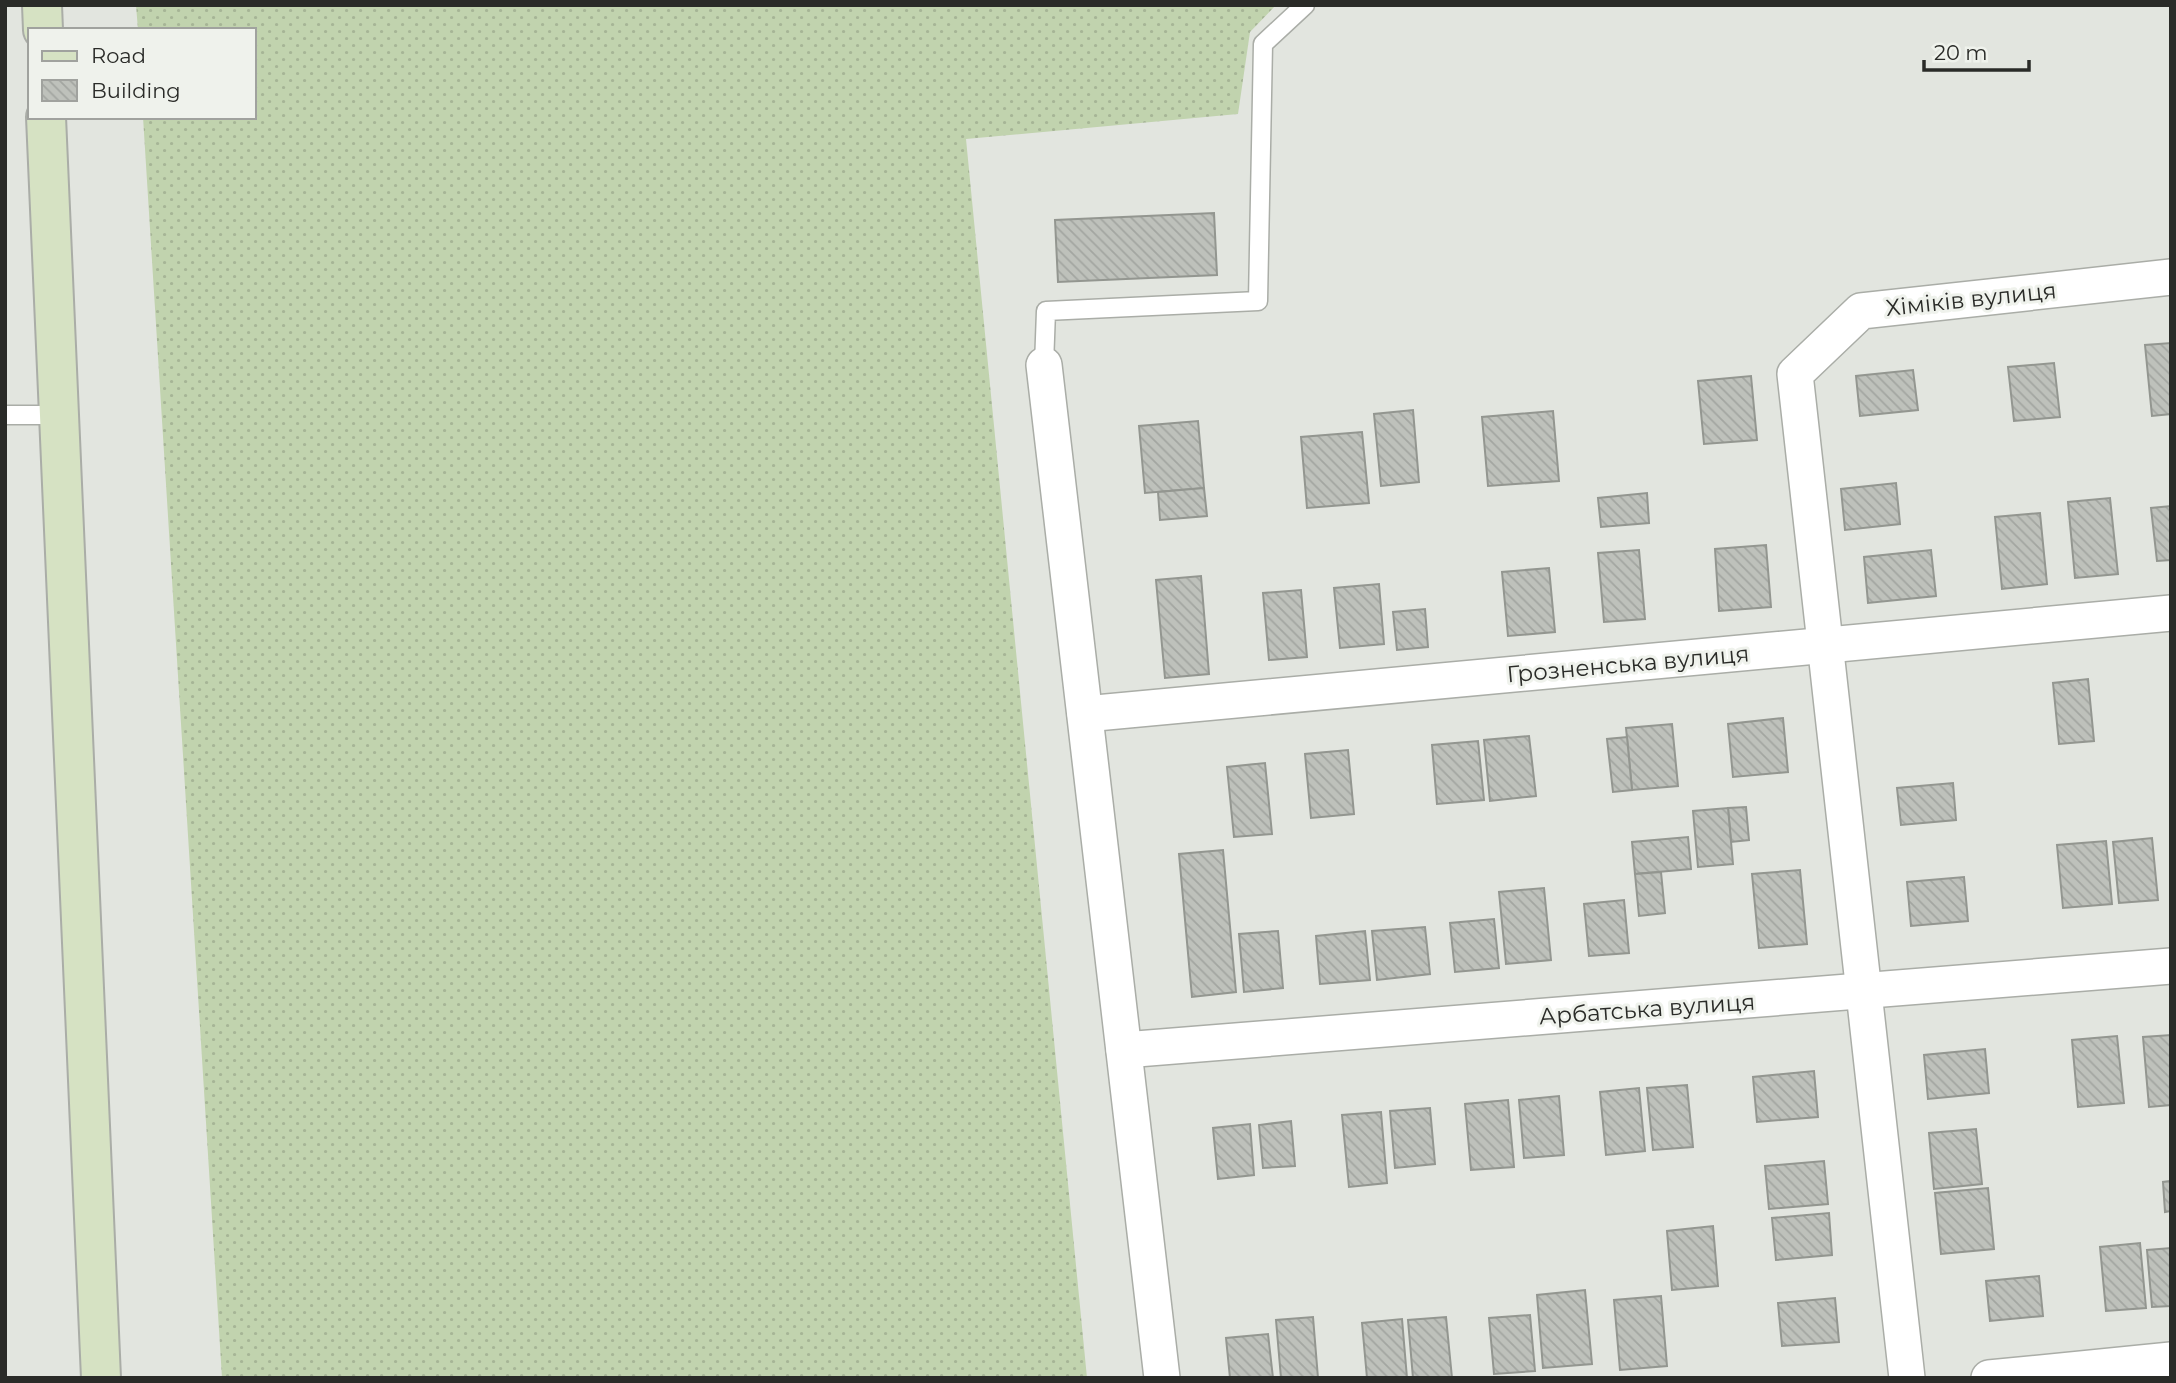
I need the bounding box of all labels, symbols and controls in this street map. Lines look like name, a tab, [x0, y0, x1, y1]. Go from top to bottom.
legend	[28, 28, 256, 119]
scale bar	[1924, 28, 2029, 72]
text: 20 m	[1934, 40, 1988, 65]
text: Road	[91, 43, 146, 68]
text: Building	[91, 78, 181, 103]
street label: Хіміків вулиця	[1884, 276, 2058, 322]
street label: Грозненська вулиця	[1506, 639, 1750, 689]
street label: Арбатська вулиця	[1538, 987, 1756, 1031]

